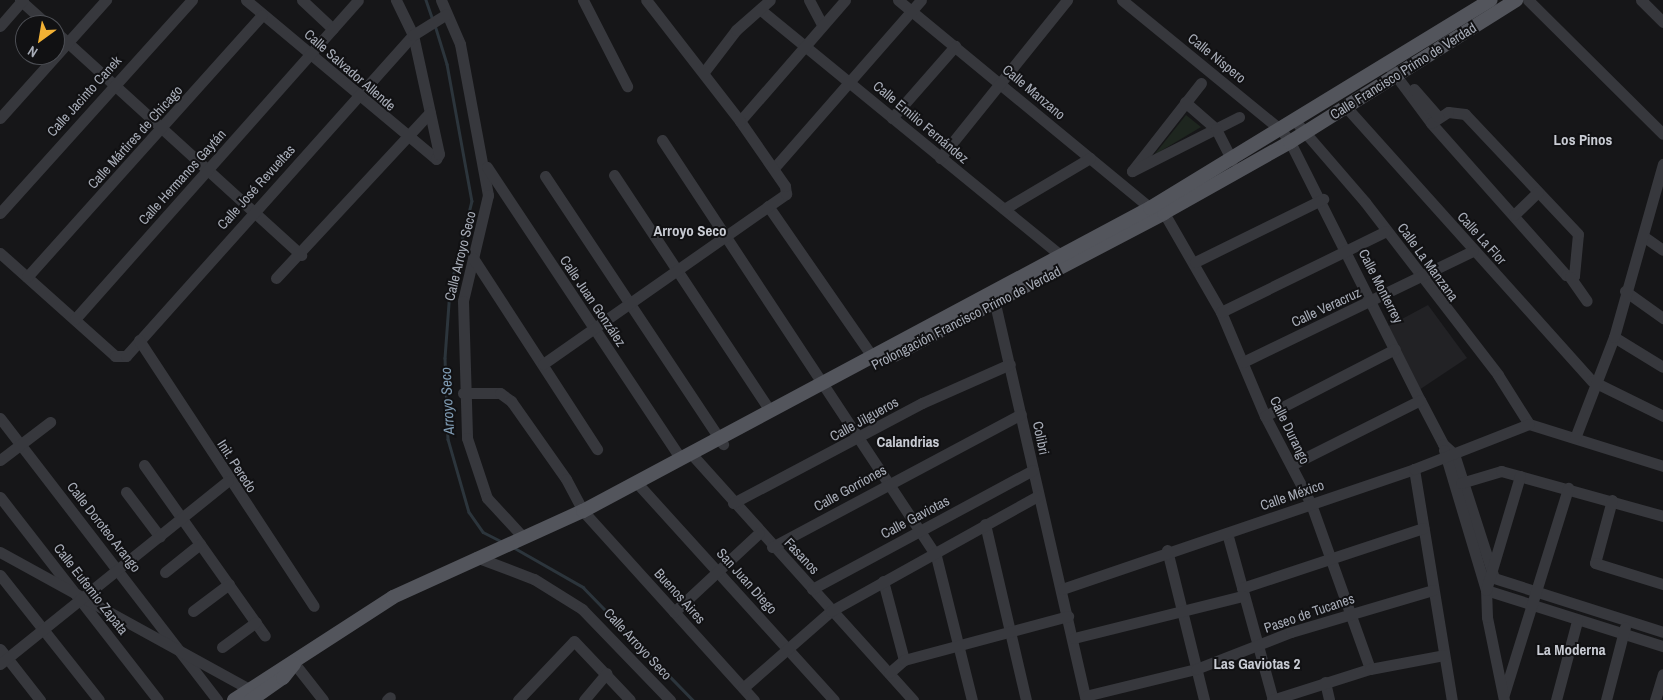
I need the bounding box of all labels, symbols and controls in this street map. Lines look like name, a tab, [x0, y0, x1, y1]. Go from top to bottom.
north arrow	[15, 15, 65, 65]
street label: Calle Francisco Primo de Verdad	[1327, 19, 1479, 123]
street label: Calle Salvador Allende	[301, 26, 399, 114]
street label: Calle Níspero	[1185, 30, 1249, 86]
text: N	[24, 42, 41, 62]
street label: Calle Jacinto Canek	[43, 52, 125, 140]
street label: Calle Manzano	[999, 61, 1069, 123]
street label: Calle Emilio Fernández	[870, 77, 972, 167]
street label: Calle Mártires de Chicago	[84, 82, 186, 192]
street label: Calle Hermanos Gaytán	[135, 126, 229, 228]
district label: Los Pinos	[1554, 131, 1612, 149]
street label: Calle José Revueltas	[214, 141, 298, 233]
street label: Calle La Flor	[1454, 208, 1510, 268]
street label: Calle Arroyo Seco	[441, 209, 479, 303]
street label: Calle La Manzana	[1394, 220, 1462, 304]
district label: Arroyo Seco	[653, 222, 727, 240]
street label: Calle Monterrey	[1355, 246, 1407, 326]
street label: Calle Juan González	[556, 252, 630, 350]
street label: Prolongación Francisco Primo de Verdad	[868, 263, 1064, 373]
street label: Calle Veracruz	[1289, 284, 1363, 330]
water label: Arroyo Seco	[436, 367, 458, 435]
street label: Calle Jilgueros	[827, 393, 901, 445]
street label: Calle Durango	[1266, 393, 1314, 467]
street label: Colibri	[1029, 420, 1053, 456]
district label: Calandrias	[877, 433, 939, 451]
street label: Init. Peredo	[214, 437, 260, 495]
street label: Calle Gorriones	[811, 461, 889, 515]
street label: Calle México	[1258, 476, 1326, 514]
street label: Calle Doroteo Arango	[63, 478, 145, 576]
street label: Calle Gaviotas	[878, 492, 952, 542]
street label: Fasanos	[781, 534, 823, 578]
street label: Calle Eufemio Zapata	[50, 540, 132, 638]
street label: San Juan Diego	[713, 545, 781, 617]
street label: Buenos Aires	[651, 565, 709, 627]
street label: Paseo de Tucanes	[1261, 590, 1357, 636]
street label: Calle Arroyo Seco	[600, 604, 676, 684]
district label: La Moderna	[1536, 641, 1606, 659]
district label: Las Gaviotas 2	[1214, 655, 1300, 673]

